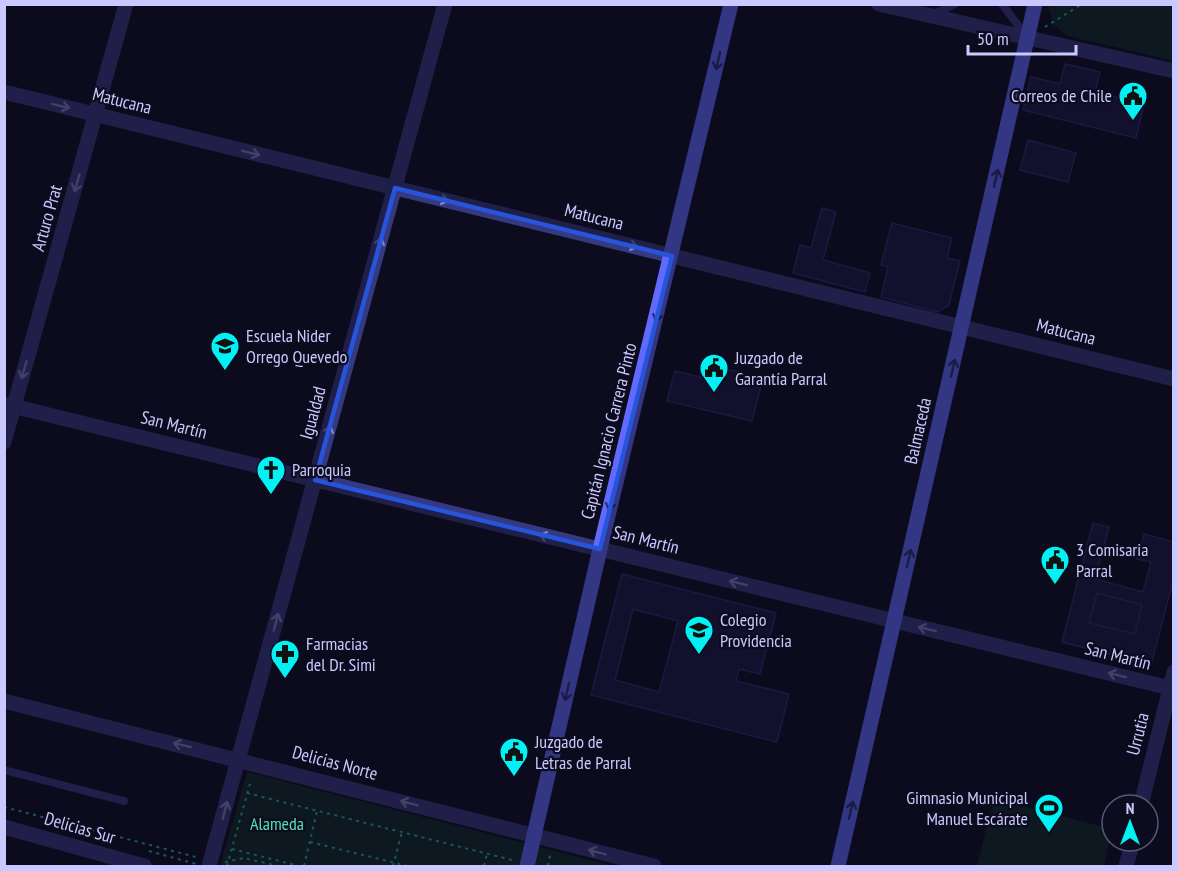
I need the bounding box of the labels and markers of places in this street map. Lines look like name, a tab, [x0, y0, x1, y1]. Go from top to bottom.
public building icon: Correos de Chile	[1117, 80, 1149, 122]
place label: Correos de Chile	[1011, 84, 1112, 107]
place label: Escuela Nider Orrego Quevedo	[246, 324, 347, 368]
school or university icon: Escuela Nider Orrego Quevedo	[209, 330, 241, 372]
place label: Juzgado de Garantía Parral	[734, 346, 828, 390]
public building icon: Juzgado de Garantía Parral	[698, 352, 730, 394]
church icon: Parroquia	[255, 454, 287, 496]
place label: Parroquia	[292, 458, 351, 481]
place label: 3 Comisaria Parral	[1076, 538, 1148, 582]
public building icon: 3 Comisaria Parral	[1039, 544, 1071, 586]
place label: Colegio Providencia	[720, 608, 792, 652]
school or university icon: Colegio Providencia	[683, 614, 715, 656]
place label: Farmacias del Dr. Simi	[306, 632, 376, 676]
pharmacy icon: Farmacias del Dr. Simi	[269, 638, 301, 680]
place label: Juzgado de Letras de Parral	[534, 730, 632, 774]
public building icon: Juzgado de Letras de Parral	[498, 736, 530, 778]
place label: Gimnasio Municipal Manuel Escárate	[906, 786, 1029, 830]
sports icon: Gimnasio Municipal Manuel Escárate	[1033, 792, 1065, 834]

